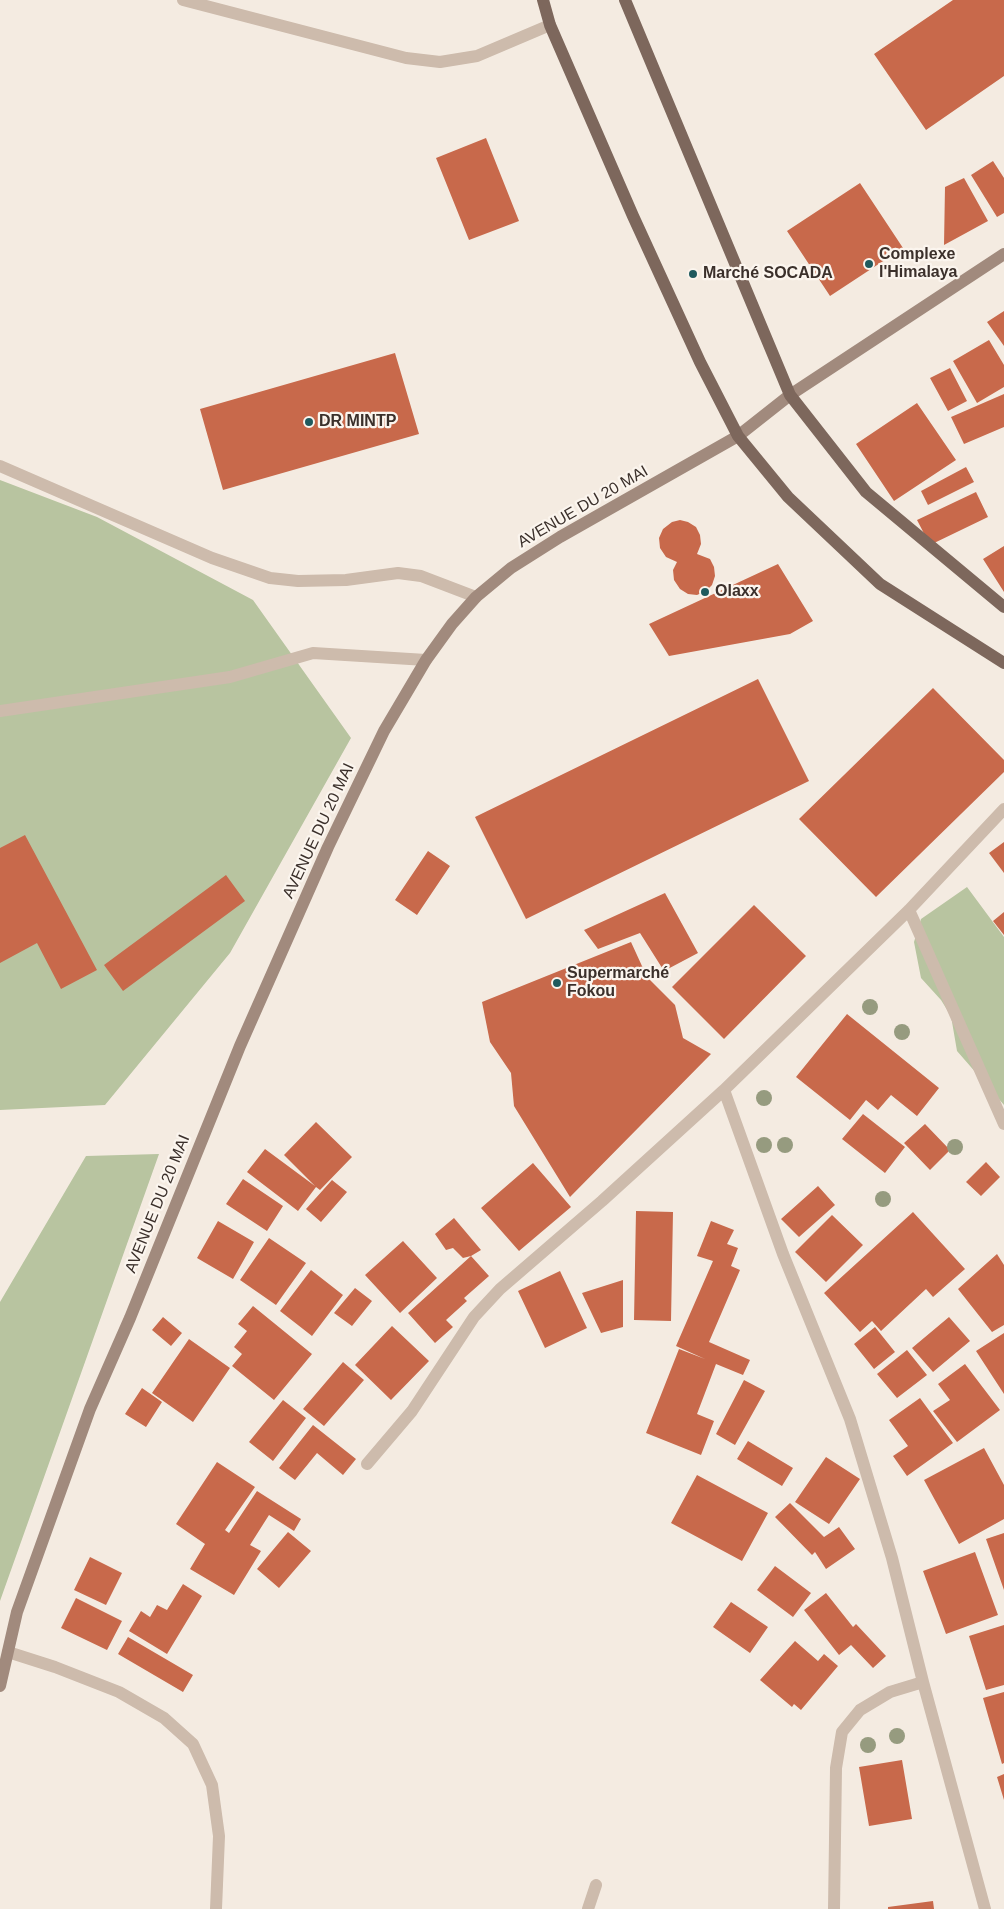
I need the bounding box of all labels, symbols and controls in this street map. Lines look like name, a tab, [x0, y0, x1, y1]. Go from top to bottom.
place label: Complexe l'Himalaya	[879, 245, 958, 283]
marker: Complexe l'Himalaya	[863, 258, 875, 270]
place label: Marché SOCADA	[703, 264, 833, 284]
marker: Marché SOCADA	[687, 268, 699, 280]
place label: DR MINTP	[319, 412, 396, 432]
marker: DR MINTP	[303, 416, 315, 428]
street label: AVENUE DU 20 MAI	[514, 462, 652, 552]
place label: Olaxx	[715, 582, 759, 602]
marker: Olaxx	[699, 586, 711, 598]
street label: AVENUE DU 20 MAI	[279, 760, 359, 902]
place label: Supermarché Fokou	[567, 964, 669, 1002]
marker: Supermarché Fokou	[551, 977, 563, 989]
street label: AVENUE DU 20 MAI	[122, 1132, 194, 1276]

